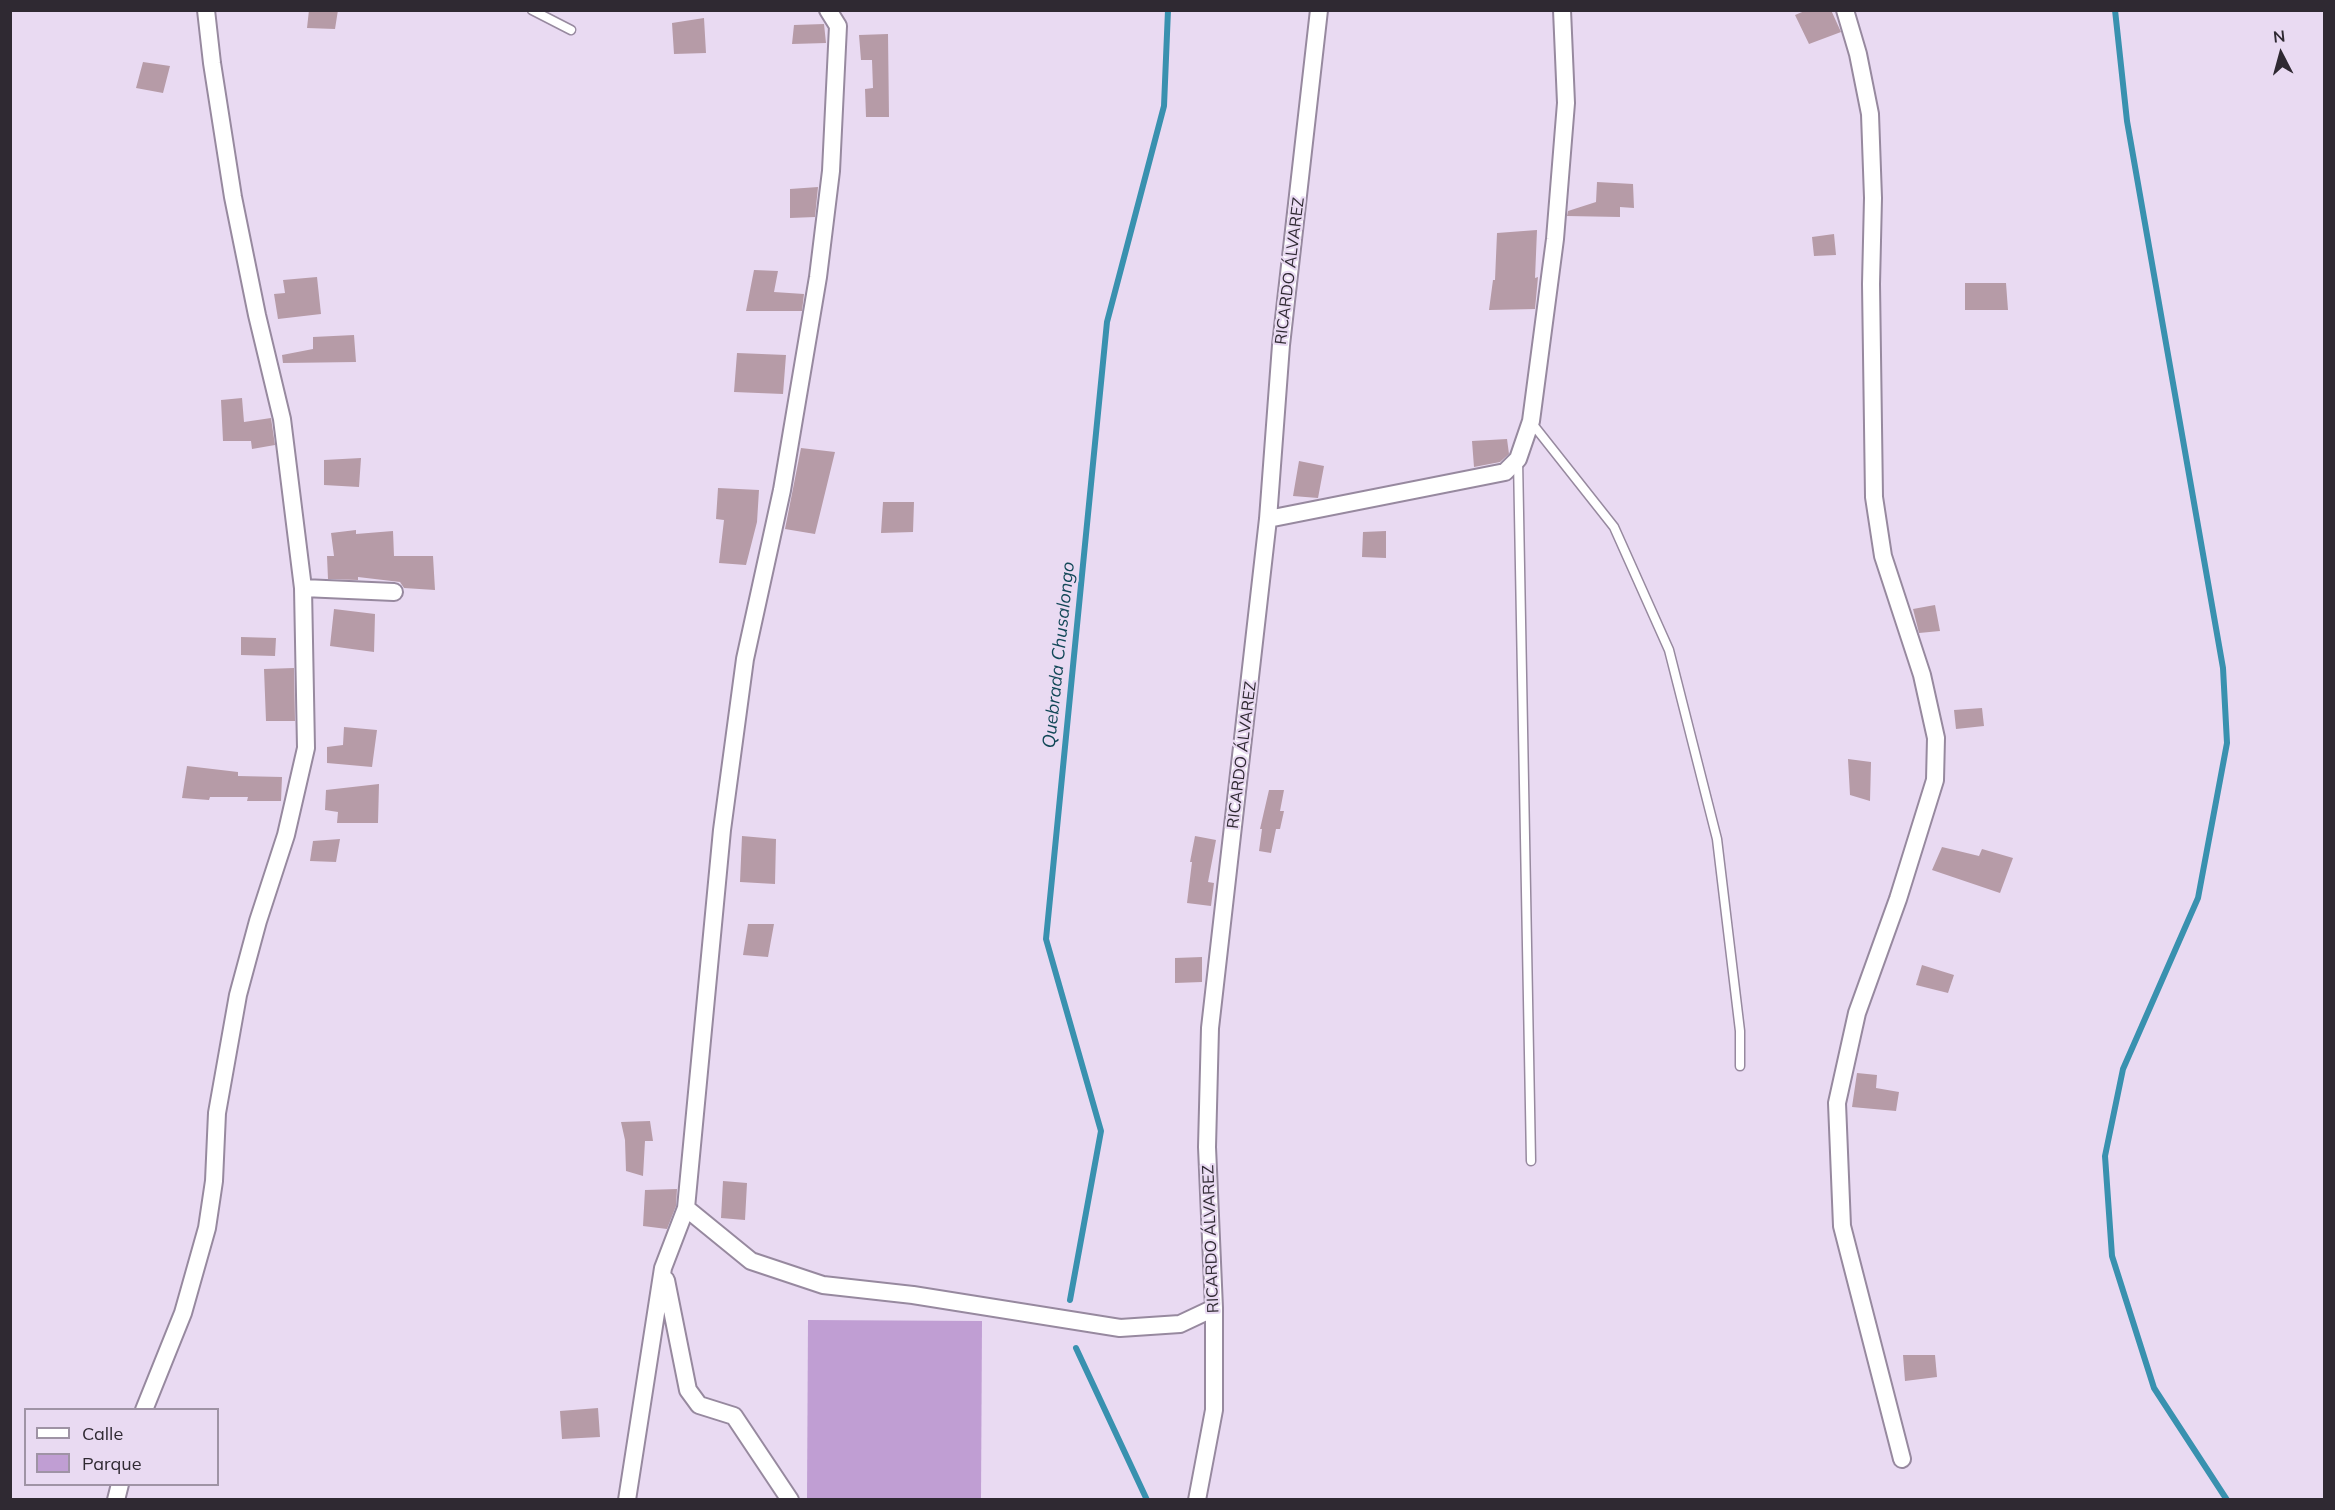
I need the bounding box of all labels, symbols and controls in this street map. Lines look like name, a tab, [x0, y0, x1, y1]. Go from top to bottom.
north arrow	[2251, 24, 2311, 84]
text: N	[2272, 26, 2286, 47]
street label: RICARDO ÁLVAREZ	[1271, 196, 1309, 346]
water label: Quebrada Chusalongo	[1038, 561, 1080, 749]
street label: RICARDO ÁLVAREZ	[1223, 680, 1261, 830]
street label: RICARDO ÁLVAREZ	[1199, 1165, 1223, 1313]
legend	[24, 1408, 219, 1486]
text: Calle	[82, 1422, 123, 1445]
text: Parque	[82, 1452, 141, 1475]

